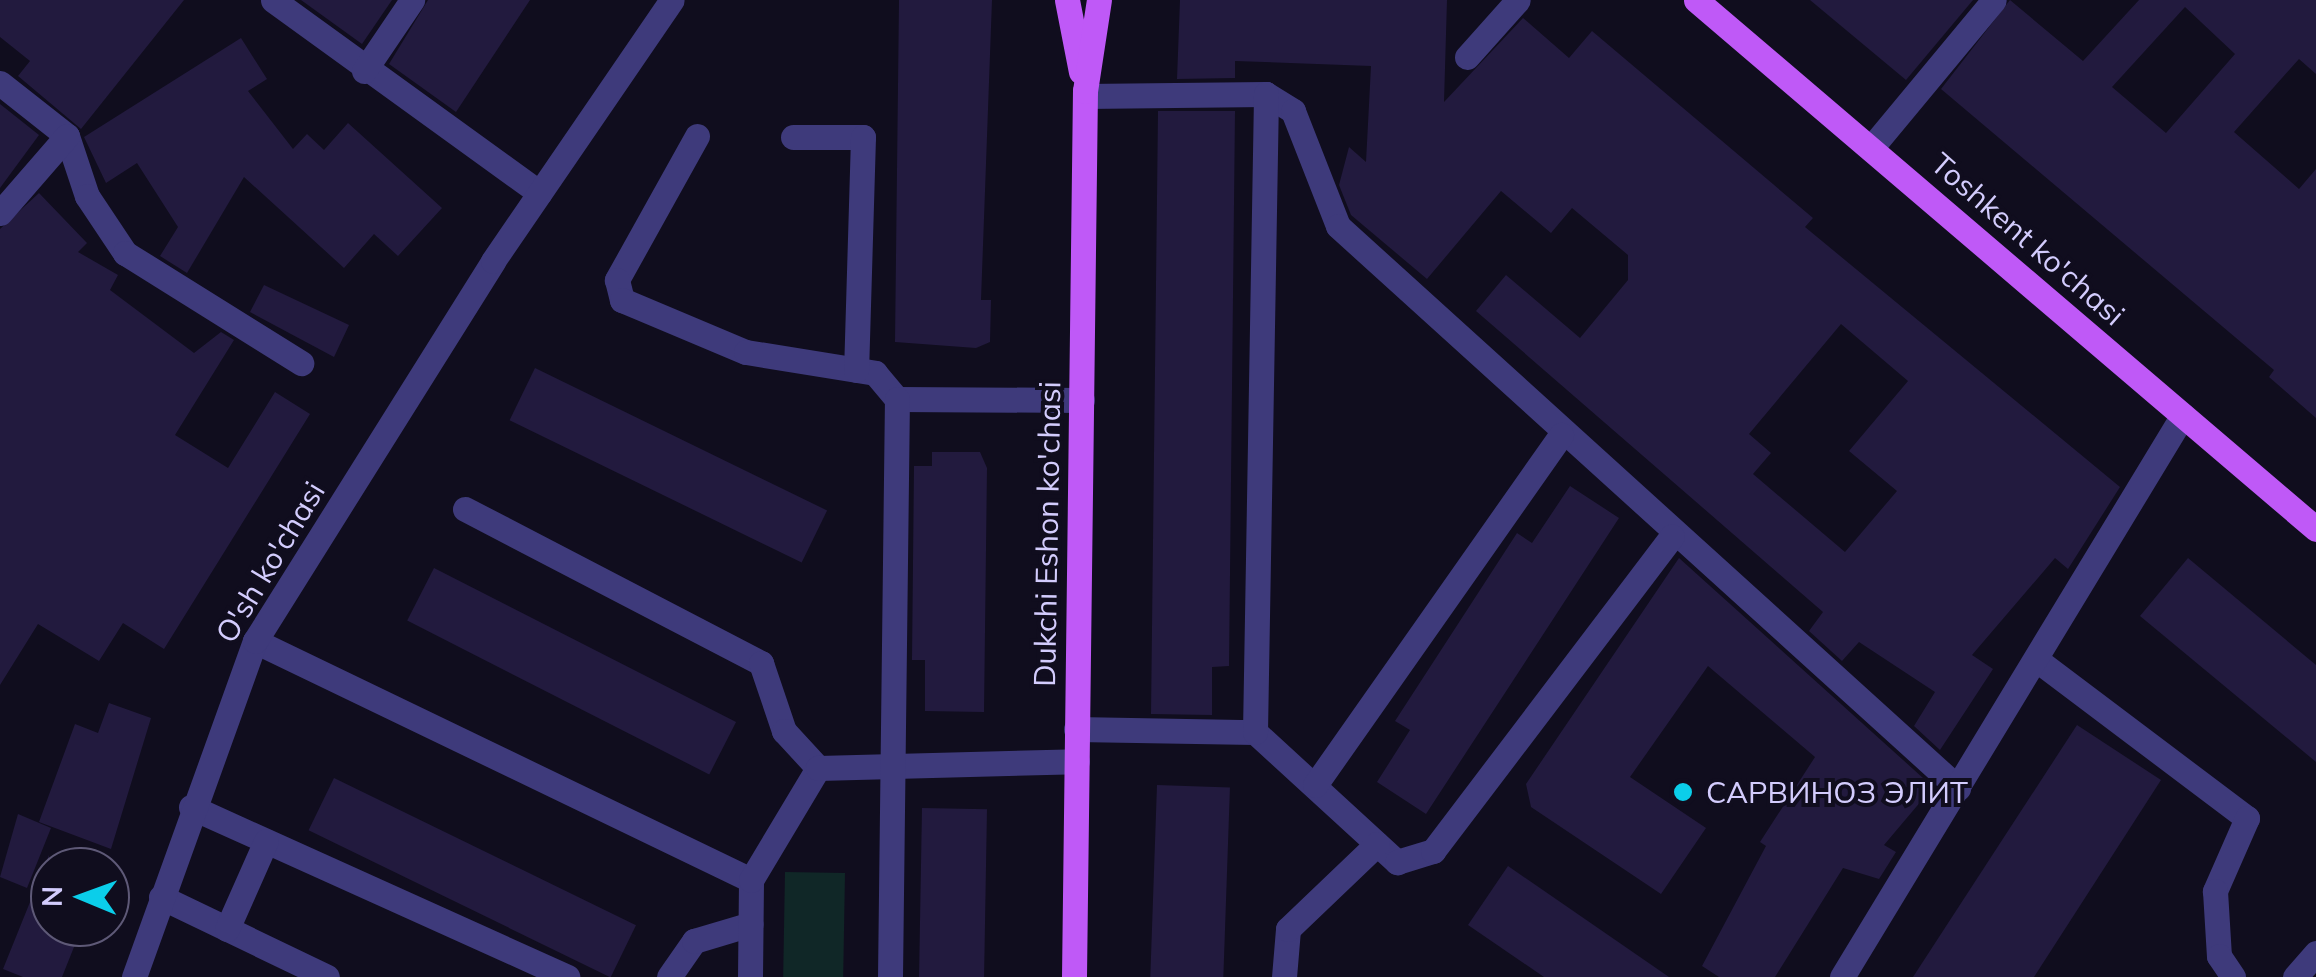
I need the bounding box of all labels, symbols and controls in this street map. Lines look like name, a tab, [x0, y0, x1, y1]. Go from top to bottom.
street label: Toshkent ko'chasi	[1924, 145, 2132, 333]
street label: Dukchi Eshon ko'chasi	[1026, 381, 1068, 687]
street label: O'sh ko'chasi	[208, 475, 332, 649]
place label: САРВИНОЗ ЭЛИТ	[1706, 774, 1968, 810]
marker: САРВИНОЗ ЭЛИТ	[1670, 779, 1696, 805]
north arrow	[30, 847, 130, 947]
text: N	[34, 886, 69, 907]

